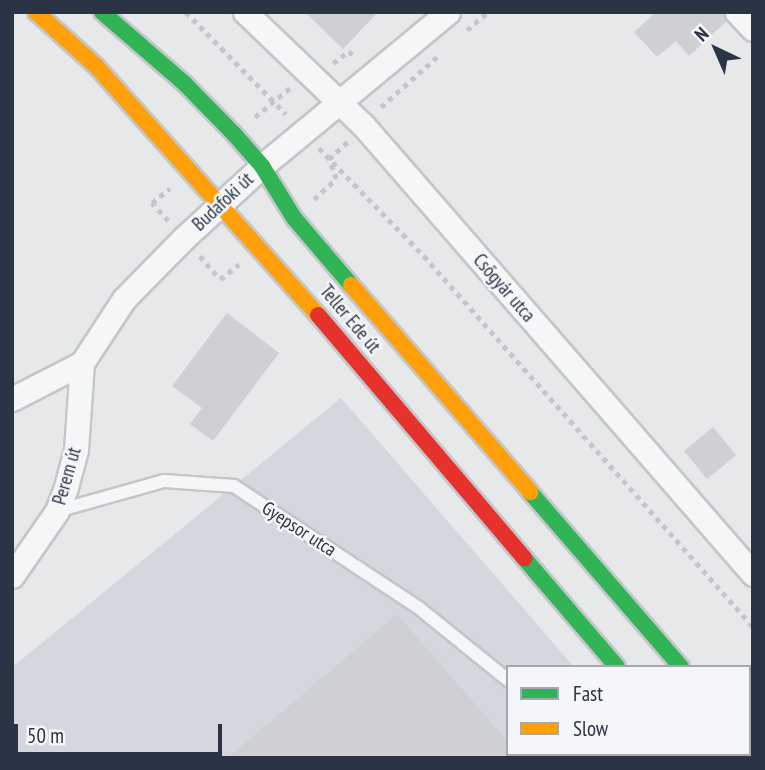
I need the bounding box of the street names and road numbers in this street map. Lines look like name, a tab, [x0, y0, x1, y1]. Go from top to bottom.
street label: Budafoki út	[188, 168, 258, 236]
street label: Csőgyár utca	[468, 249, 540, 327]
street label: Teller Ede út	[315, 280, 385, 358]
street label: Perem út	[48, 445, 86, 507]
street label: Gyepsor utca	[258, 497, 340, 561]

